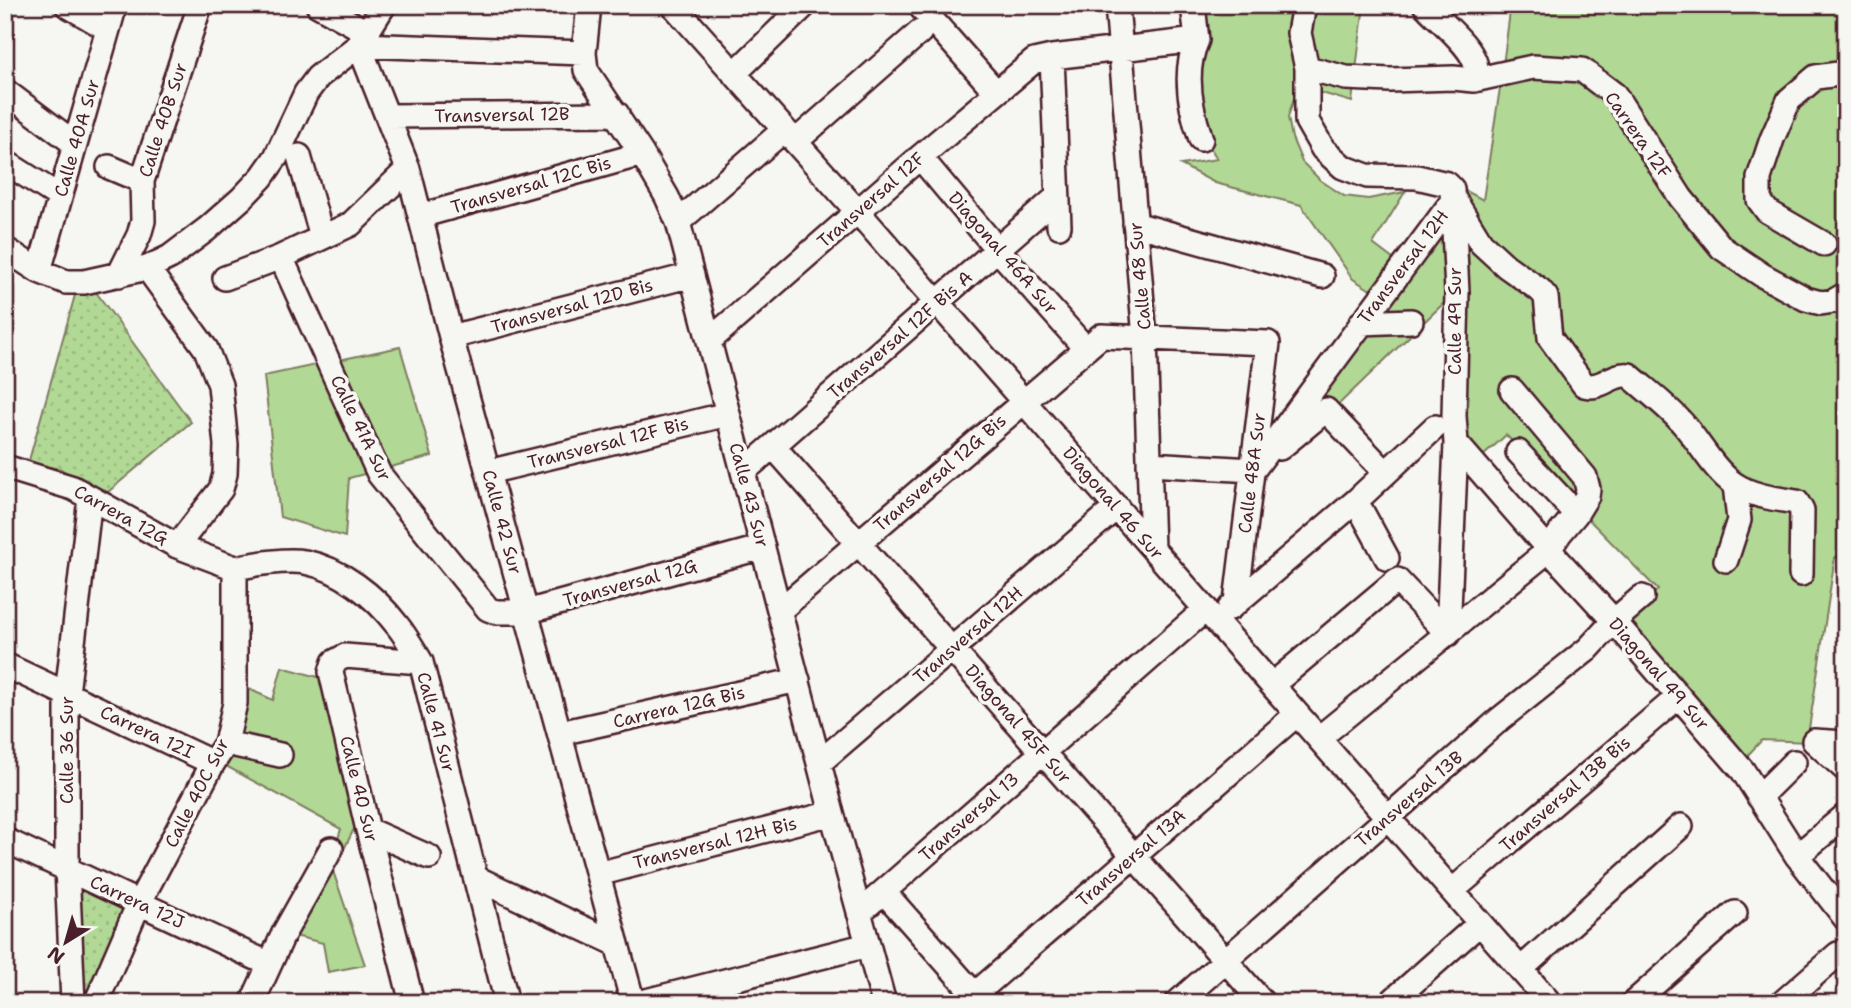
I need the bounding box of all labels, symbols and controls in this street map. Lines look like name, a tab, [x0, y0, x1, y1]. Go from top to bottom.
street label: Calle 40B Sur	[133, 60, 193, 180]
street label: Calle 40A Sur	[49, 76, 105, 200]
street label: Carrera 12F	[1599, 87, 1677, 183]
street label: Transversal 12B	[434, 102, 570, 128]
street label: Transversal 12F	[812, 147, 930, 253]
street label: Transversal 12C Bis	[448, 151, 614, 219]
street label: Diagonal 46A Sur	[943, 187, 1063, 319]
street label: Transversal 12H	[1352, 205, 1454, 329]
street label: Calle 48 Sur	[1123, 221, 1157, 331]
street label: Transversal 12F Bis A	[823, 265, 977, 405]
street label: Calle 49 Sur	[1443, 267, 1467, 375]
street label: Transversal 12D Bis	[488, 273, 656, 339]
street label: Calle 41A Sur	[325, 371, 397, 485]
street label: Transversal 12G Bis	[869, 409, 1011, 537]
street label: Transversal 12F Bis	[525, 411, 691, 475]
street label: Calle 48A Sur	[1233, 411, 1271, 535]
street label: Calle 43 Sur	[724, 440, 774, 550]
street label: Diagonal 46 Sur	[1057, 441, 1169, 565]
street label: Calle 42 Sur	[477, 467, 527, 577]
street label: Carrera 12G	[70, 479, 173, 551]
street label: Transversal 12G	[560, 553, 700, 612]
street label: Transversal 12H	[908, 581, 1028, 689]
street label: Diagonal 49 Sur	[1603, 612, 1715, 736]
street label: Diagonal 45F Sur	[959, 659, 1077, 789]
street label: Calle 41 Sur	[411, 669, 461, 775]
street label: Carrera 12G Bis	[611, 680, 747, 734]
street label: Calle 36 Sur	[55, 696, 79, 804]
street label: Carrera 12I	[96, 700, 198, 764]
street label: Transversal 13B Bis	[1494, 730, 1636, 858]
street label: Calle 40 Sur	[334, 733, 384, 845]
street label: Calle 40C Sur	[159, 734, 235, 852]
street label: Transversal 13B	[1350, 745, 1468, 853]
street label: Transversal 13	[914, 767, 1024, 867]
street label: Transversal 13A	[1071, 804, 1191, 912]
street label: Transversal 12H Bis	[631, 811, 799, 875]
street label: Carrera 12J	[86, 870, 188, 934]
north arrow	[32, 906, 102, 976]
text: N	[43, 941, 70, 970]

